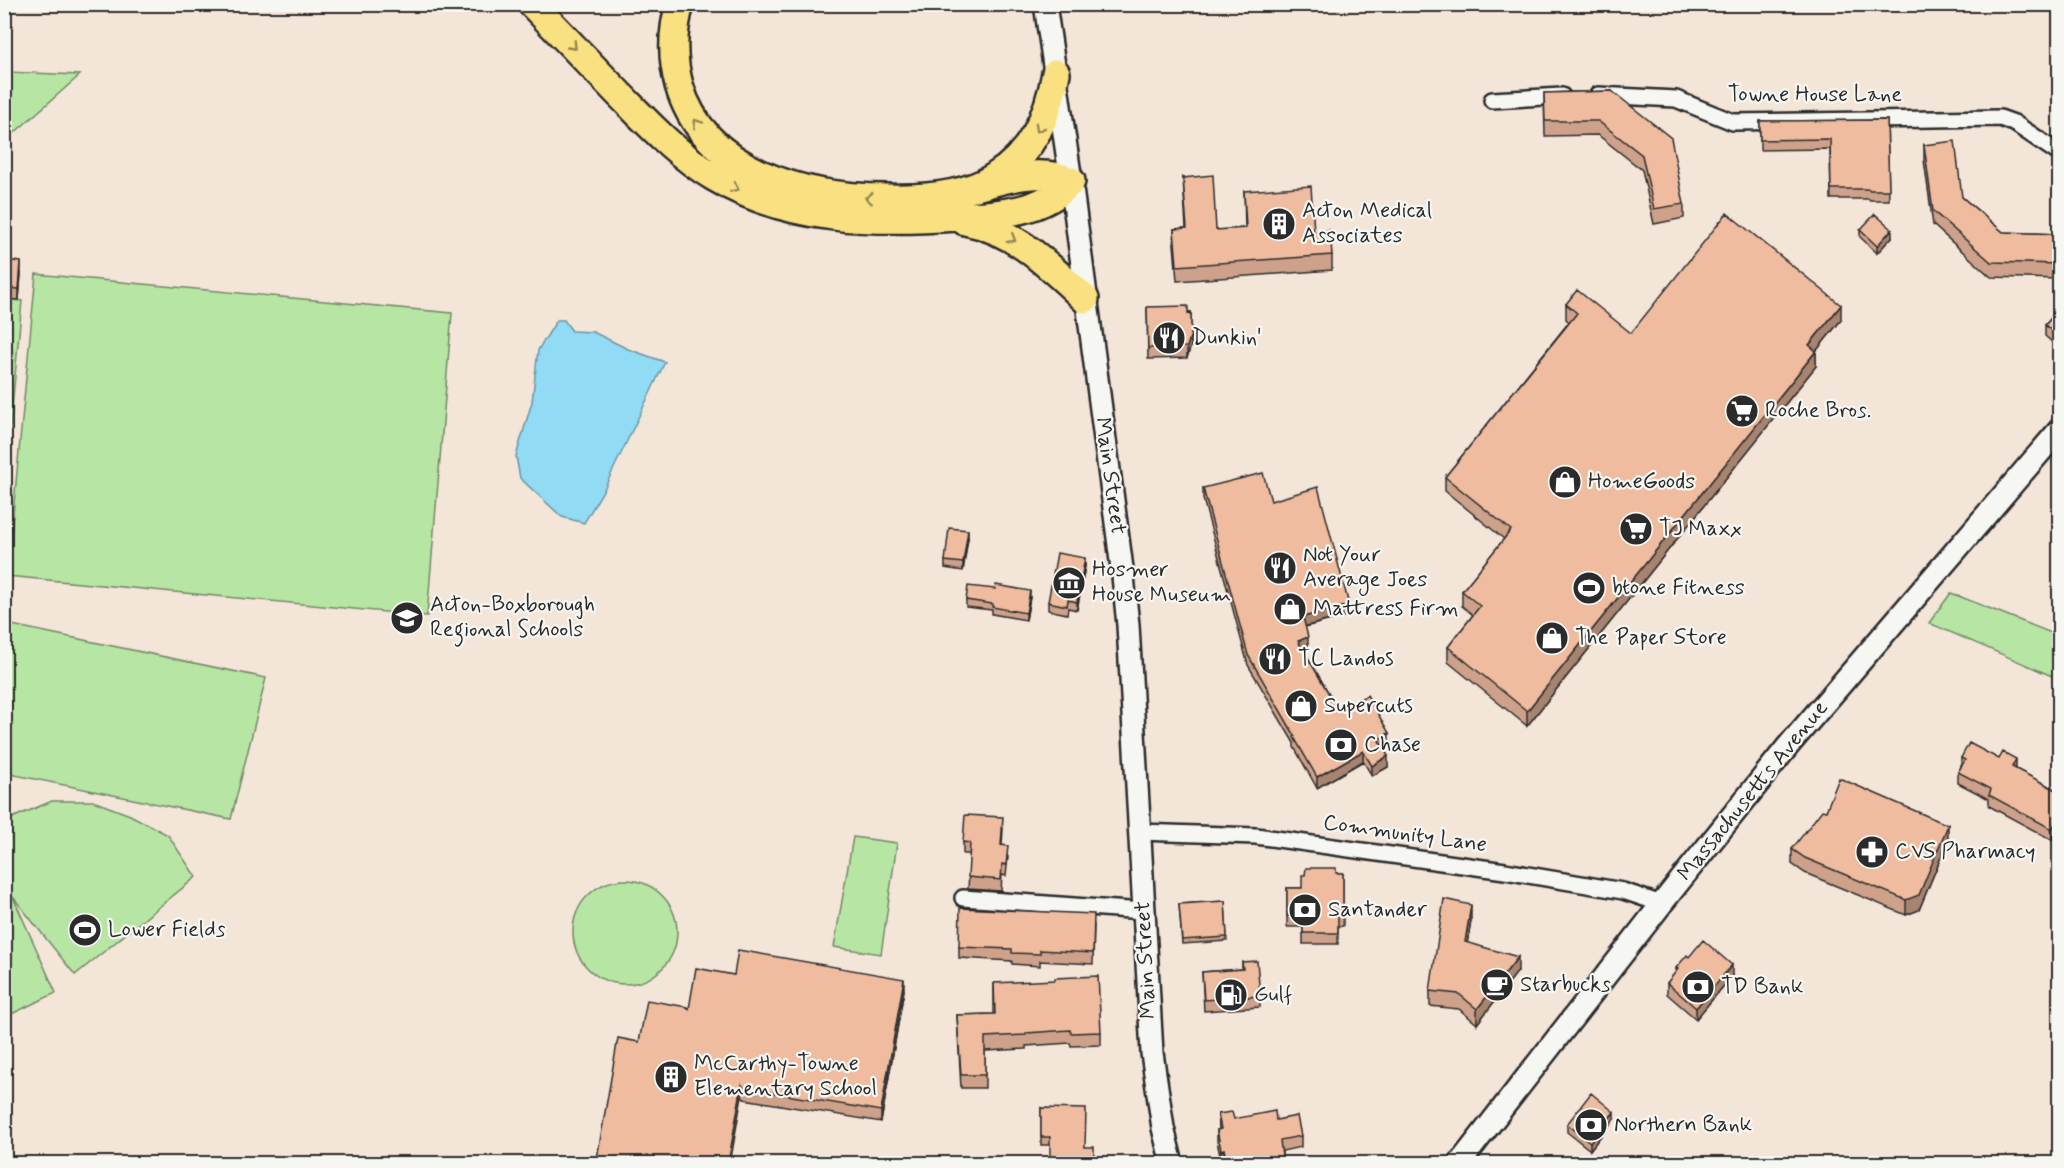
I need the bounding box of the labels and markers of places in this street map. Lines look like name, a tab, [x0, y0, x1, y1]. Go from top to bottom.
place label: Acton Medical Associates	[1302, 197, 1432, 250]
building icon: Acton Medical Associates	[1261, 206, 1297, 242]
restaurant icon: Dunkin'	[1151, 320, 1187, 356]
place label: Dunkin'	[1192, 324, 1262, 352]
supermarket icon: Roche Bros.	[1724, 393, 1760, 429]
place label: Roche Bros.	[1765, 397, 1871, 425]
shop icon: HomeGoods	[1547, 464, 1583, 500]
place label: HomeGoods	[1588, 468, 1695, 496]
supermarket icon: TJ Maxx	[1618, 511, 1654, 547]
place label: TJ Maxx	[1659, 515, 1742, 543]
place label: Not Your Average Joes	[1303, 541, 1427, 597]
restaurant icon: Not Your Average Joes	[1262, 550, 1298, 586]
place label: Hosmer House Museum	[1092, 556, 1231, 609]
museum icon: Hosmer House Museum	[1051, 565, 1087, 601]
sports icon: btone Fitness	[1571, 570, 1607, 606]
place label: btone Fitness	[1612, 574, 1745, 602]
place label: Acton-Boxborough Regional Schools	[430, 591, 595, 647]
shop icon: Mattress Firm	[1272, 591, 1308, 627]
place label: Mattress Firm	[1313, 595, 1459, 623]
school or university icon: Acton-Boxborough Regional Schools	[389, 600, 425, 636]
shop icon: The Paper Store	[1534, 620, 1570, 656]
place label: The Paper Store	[1575, 624, 1727, 652]
restaurant icon: TC Landos	[1257, 641, 1293, 677]
place label: TC Landos	[1298, 645, 1394, 673]
shop icon: Supercuts	[1283, 688, 1319, 724]
place label: Supercuts	[1324, 692, 1413, 720]
bank icon: Chase	[1323, 727, 1359, 763]
place label: Chase	[1364, 731, 1421, 759]
pharmacy icon: CVS Pharmacy	[1854, 834, 1890, 870]
place label: CVS Pharmacy	[1895, 838, 2035, 866]
bank icon: Santander	[1287, 892, 1323, 928]
place label: Santander	[1328, 896, 1428, 924]
sports icon: Lower Fields	[67, 912, 103, 948]
place label: Lower Fields	[108, 916, 226, 944]
cafe icon: Starbucks	[1479, 967, 1515, 1003]
bank icon: TD Bank	[1680, 969, 1716, 1005]
place label: Starbucks	[1520, 971, 1611, 999]
place label: TD Bank	[1721, 973, 1803, 1001]
fuel station icon: Gulf	[1213, 977, 1249, 1013]
place label: Gulf	[1254, 981, 1292, 1009]
place label: McCarthy-Towne Elementary School	[694, 1050, 877, 1103]
building icon: McCarthy-Towne Elementary School	[653, 1059, 689, 1095]
bank icon: Northern Bank	[1573, 1107, 1609, 1143]
place label: Northern Bank	[1614, 1111, 1752, 1139]

